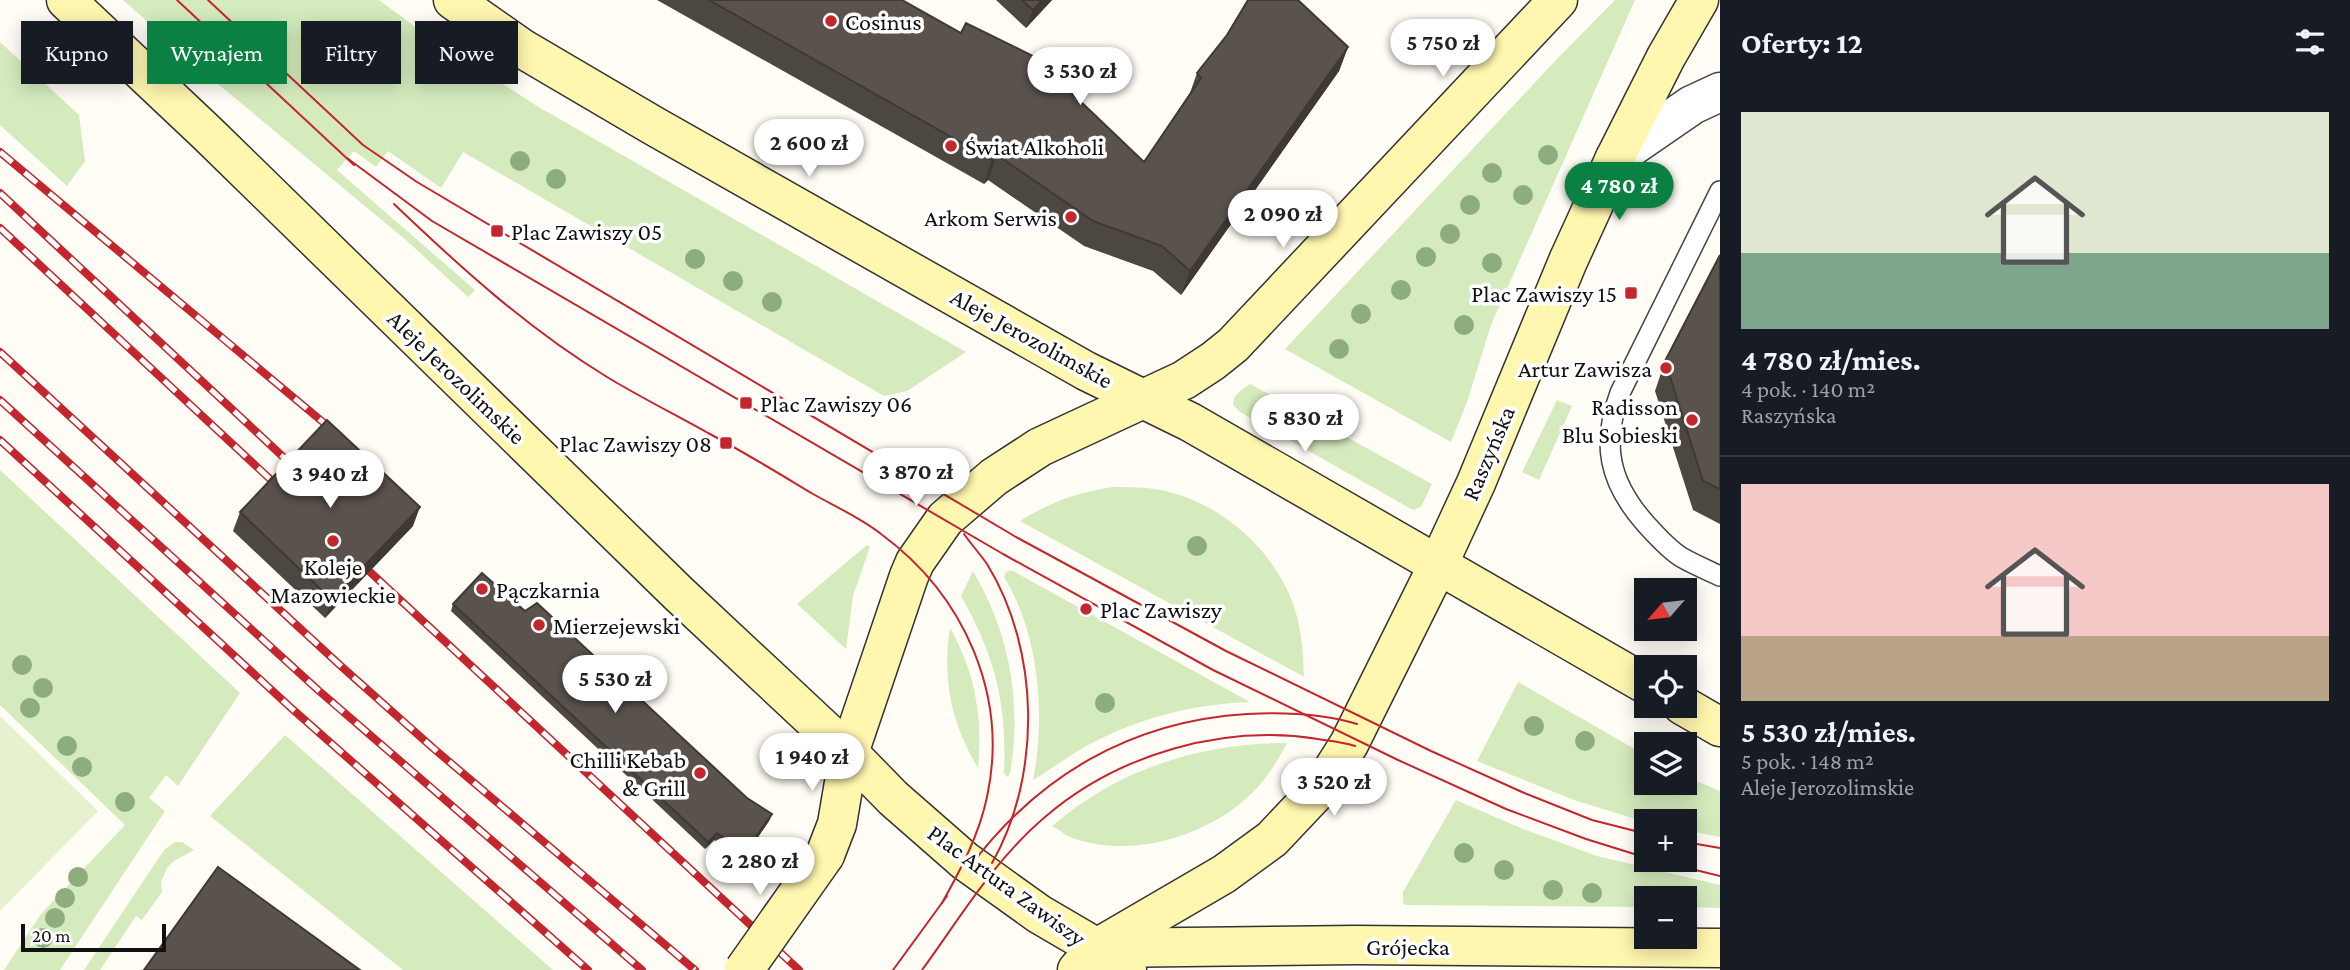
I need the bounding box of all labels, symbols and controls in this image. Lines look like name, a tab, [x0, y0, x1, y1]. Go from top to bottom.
place label: Cosinus	[845, 8, 922, 35]
marker: Cosinus	[823, 13, 839, 29]
pin: 5 750 zł	[1371, 20, 1515, 79]
chip: Kupno	[21, 21, 133, 84]
chip: Wynajem	[147, 21, 287, 84]
chip: Filtry	[301, 21, 401, 84]
chip: Nowe	[415, 21, 518, 84]
icon: filters	[2291, 23, 2329, 61]
text: Oferty: 12	[1741, 26, 1863, 59]
text: 5 750 zł	[1406, 29, 1480, 55]
pin: 3 530 zł	[1008, 48, 1152, 107]
text: 3 530 zł	[1043, 57, 1117, 83]
pin: 2 600 zł	[737, 120, 881, 179]
text: 2 600 zł	[770, 129, 848, 155]
place label: Świat Alkoholi	[965, 133, 1104, 160]
marker: Świat Alkoholi	[943, 138, 959, 154]
icon: home	[1972, 157, 2098, 283]
pin: 4 780 zł	[1547, 162, 1691, 222]
text: 4 780 zł	[1581, 172, 1657, 198]
pin: 2 090 zł	[1211, 190, 1355, 250]
text: 2 090 zł	[1244, 200, 1322, 226]
place label: Arkom Serwis	[924, 204, 1057, 231]
marker: Arkom Serwis	[1063, 209, 1079, 225]
place label: Plac Zawiszy 05	[511, 218, 662, 245]
marker: Plac Zawiszy 05	[489, 223, 505, 239]
place label: Plac Zawiszy 15	[1471, 280, 1617, 307]
street label: Aleje Jerozolimskie	[946, 282, 1118, 394]
marker: Plac Zawiszy 15	[1623, 285, 1639, 301]
street label: Aleje Jerozolimskie	[383, 305, 531, 449]
text: 4 780 zł/mies.	[1741, 343, 1921, 376]
place label: Artur Zawisza	[1518, 355, 1652, 382]
marker: Artur Zawisza	[1658, 360, 1674, 376]
text: 4 pok. · 140 m²	[1741, 376, 1875, 402]
place label: Plac Zawiszy 06	[760, 390, 912, 417]
place label: Radisson Blu Sobieski	[1562, 393, 1678, 448]
pin: 5 830 zł	[1233, 394, 1377, 454]
marker: Plac Zawiszy 06	[738, 395, 754, 411]
street label: Raszyńska	[1456, 402, 1520, 504]
text: Raszyńska	[1741, 402, 1836, 428]
text: 5 830 zł	[1267, 404, 1343, 430]
marker: Radisson Blu Sobieski	[1684, 412, 1700, 428]
place label: Plac Zawiszy 08	[559, 430, 712, 457]
marker: Plac Zawiszy 08	[718, 435, 734, 451]
pin: 3 870 zł	[844, 448, 988, 508]
pin: 3 940 zł	[258, 450, 402, 510]
text: 3 870 zł	[879, 458, 953, 484]
text: 3 940 zł	[292, 460, 368, 486]
icon: home	[1972, 529, 2098, 655]
marker: Koleje Mazowieckie	[325, 533, 341, 549]
place label: Koleje Mazowieckie	[270, 553, 396, 608]
place label: Pączkarnia	[496, 576, 600, 603]
north arrow	[1634, 578, 1698, 640]
map controls	[1634, 578, 1697, 949]
marker: Pączkarnia	[474, 581, 490, 597]
place label: Plac Zawiszy	[1100, 596, 1223, 623]
marker: Plac Zawiszy	[1078, 601, 1094, 617]
place label: Mierzejewski	[553, 612, 680, 639]
marker: Mierzejewski	[531, 617, 547, 633]
button: locate	[1634, 655, 1697, 718]
pin: 5 530 zł	[543, 656, 687, 715]
text: 5 530 zł	[578, 665, 652, 691]
text: 5 530 zł/mies.	[1741, 715, 1916, 748]
button: layers	[1634, 732, 1697, 795]
pin: 1 940 zł	[740, 734, 884, 793]
text: 1 940 zł	[775, 743, 849, 769]
place label: Chilli Kebab & Grill	[570, 746, 686, 801]
text: 5 pok. · 148 m²	[1741, 748, 1874, 774]
pin: 3 520 zł	[1262, 758, 1406, 818]
marker: Chilli Kebab & Grill	[692, 765, 708, 781]
text: 3 520 zł	[1297, 768, 1371, 794]
text: Aleje Jerozolimskie	[1741, 774, 1914, 800]
button: +	[1634, 809, 1697, 872]
street label: Plac Artura Zawiszy	[923, 819, 1092, 952]
pin: 2 280 zł	[688, 838, 832, 897]
text: 2 280 zł	[722, 847, 798, 873]
button: −	[1634, 886, 1697, 949]
scale bar	[21, 921, 166, 953]
text: 20 m	[32, 925, 71, 946]
street label: Grójecka	[1366, 933, 1450, 960]

